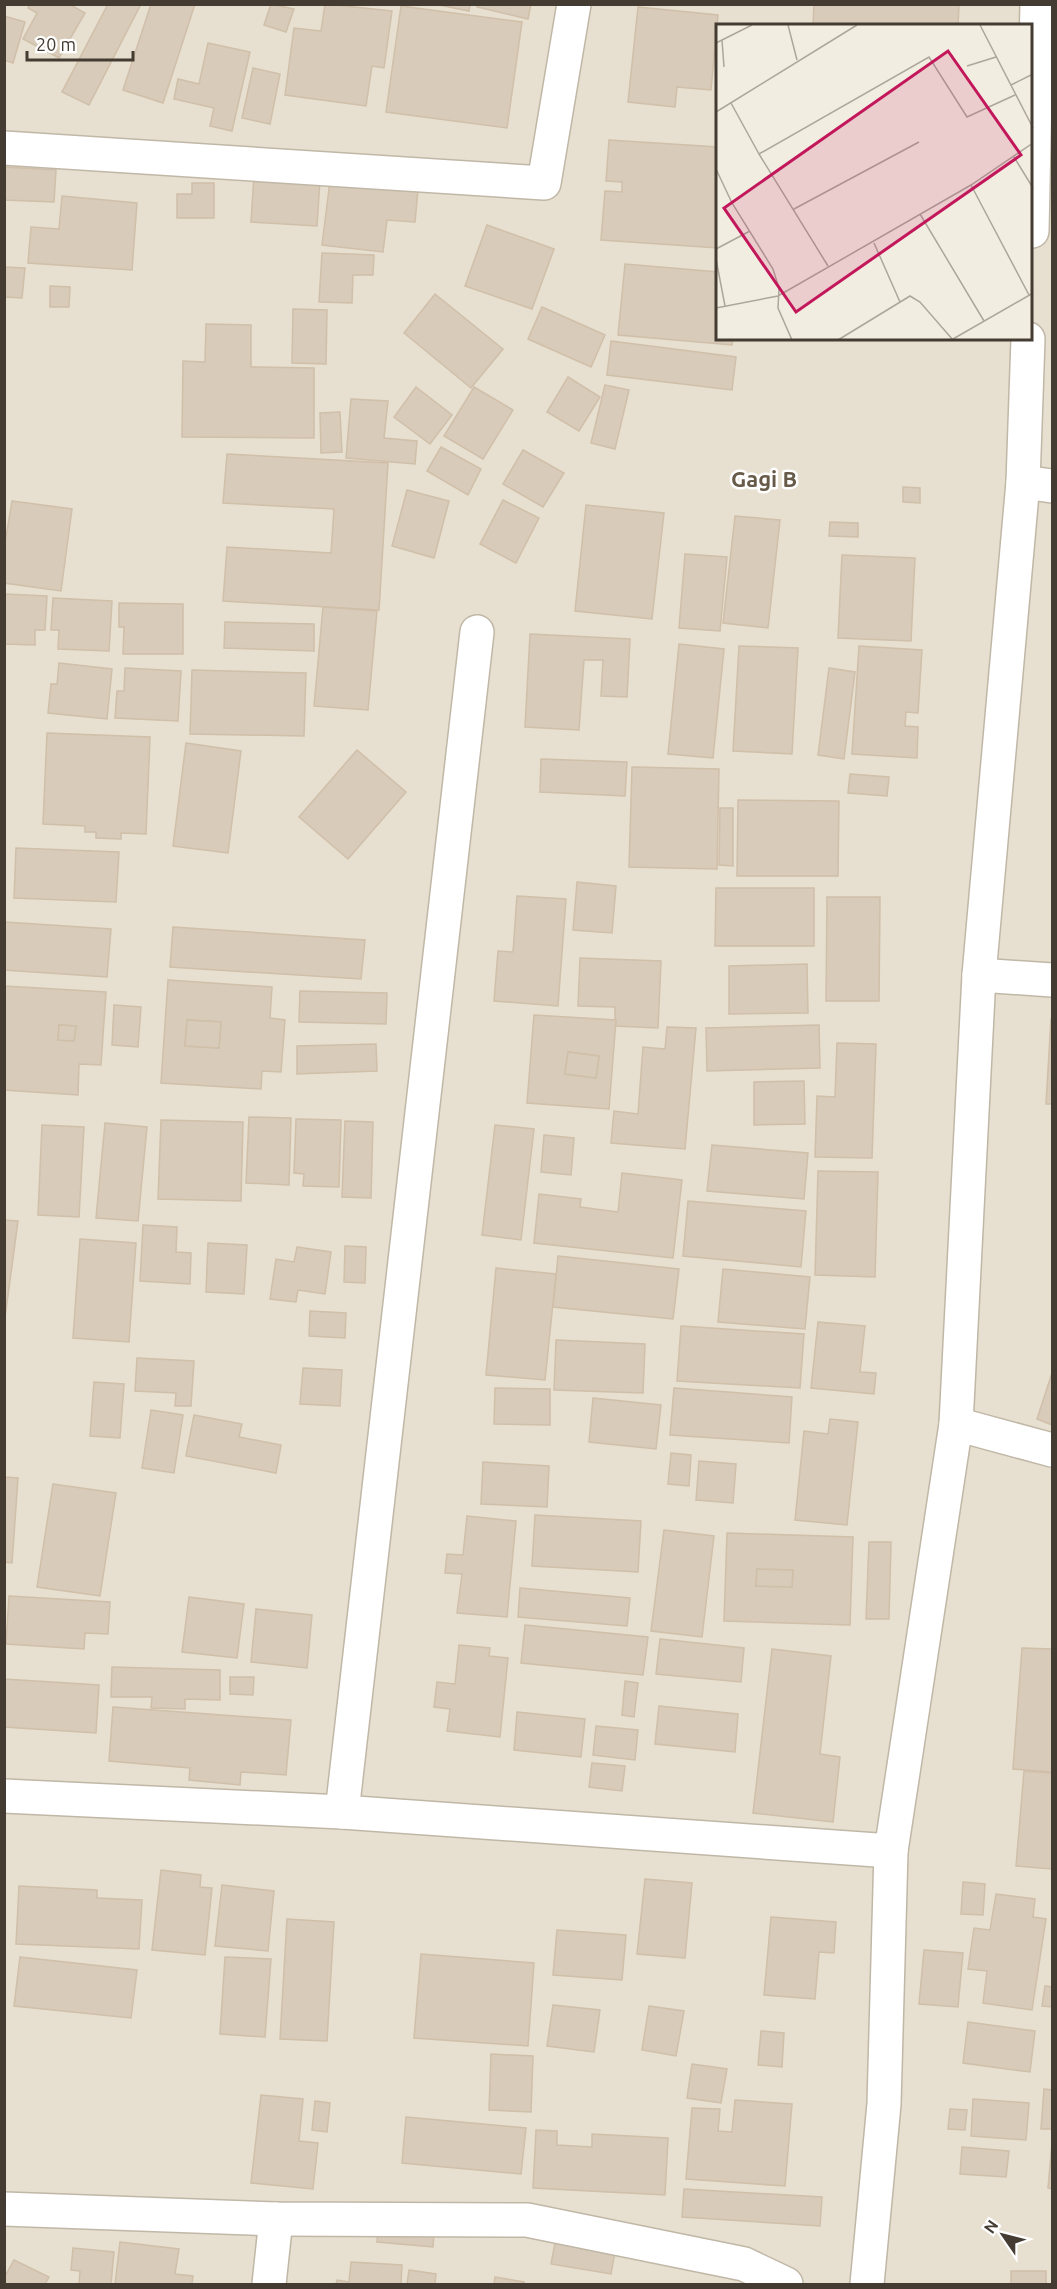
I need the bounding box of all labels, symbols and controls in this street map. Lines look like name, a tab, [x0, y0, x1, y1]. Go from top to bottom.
scale bar	[27, 24, 134, 62]
inset map	[716, 24, 1033, 340]
text: 20 m	[36, 34, 76, 54]
district label: Gagi B	[731, 466, 797, 491]
north arrow	[973, 2205, 1033, 2265]
text: N	[980, 2216, 1002, 2236]

